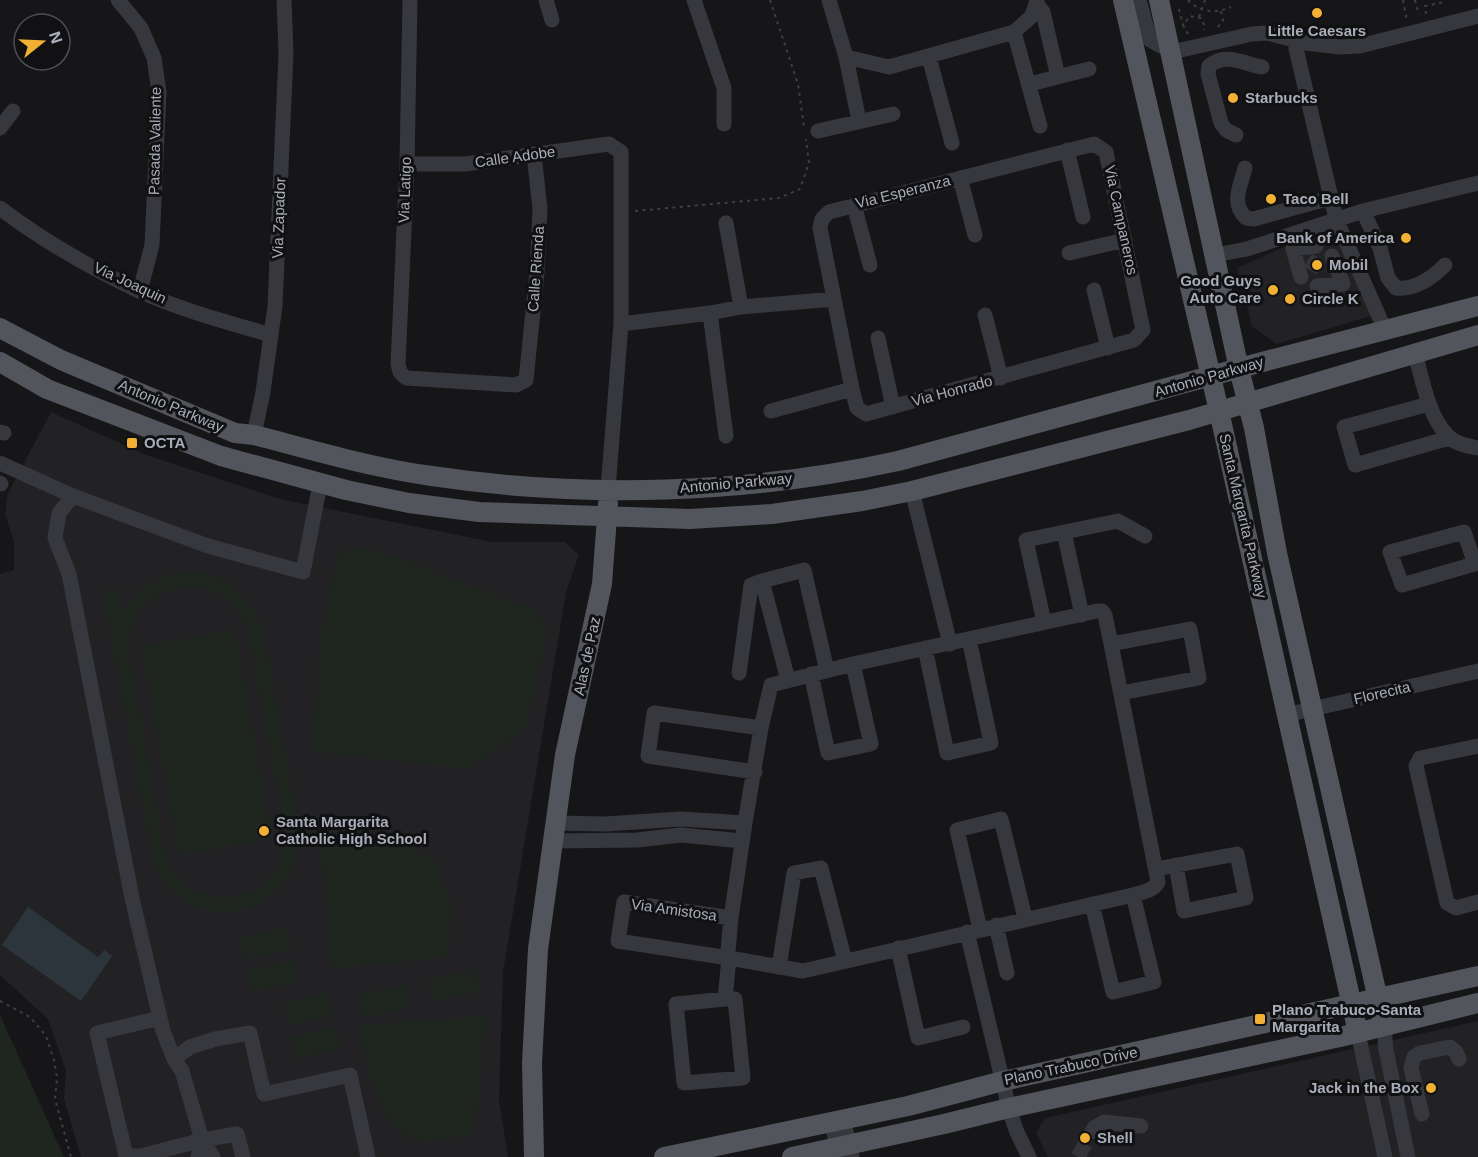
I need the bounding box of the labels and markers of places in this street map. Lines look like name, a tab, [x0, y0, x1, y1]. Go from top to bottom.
marker: Little Caesars	[1310, 6, 1324, 20]
place label: Little Caesars	[1268, 22, 1366, 39]
place label: Starbucks	[1245, 89, 1318, 106]
marker: Starbucks	[1226, 91, 1240, 105]
place label: Taco Bell	[1283, 190, 1349, 207]
marker: Taco Bell	[1264, 192, 1278, 206]
place label: Bank of America	[1276, 229, 1395, 246]
marker: Bank of America	[1399, 231, 1413, 245]
place label: Mobil	[1329, 256, 1368, 273]
marker: Mobil	[1310, 258, 1324, 272]
place label: Good Guys Auto Care	[1180, 272, 1261, 306]
marker: Good Guys Auto Care	[1266, 283, 1280, 297]
place label: Circle K	[1302, 290, 1359, 307]
marker: Circle K	[1283, 292, 1297, 306]
place label: OCTA	[144, 434, 186, 451]
marker: OCTA	[125, 436, 139, 450]
place label: Santa Margarita Catholic High School	[276, 813, 427, 847]
marker: Santa Margarita Catholic High School	[257, 824, 271, 838]
place label: Plano Trabuco-Santa Margarita	[1272, 1001, 1422, 1035]
marker: Plano Trabuco-Santa Margarita	[1253, 1012, 1267, 1026]
place label: Jack in the Box	[1309, 1079, 1420, 1096]
marker: Jack in the Box	[1424, 1081, 1438, 1095]
place label: Shell	[1097, 1129, 1133, 1146]
marker: Shell	[1078, 1131, 1092, 1145]

